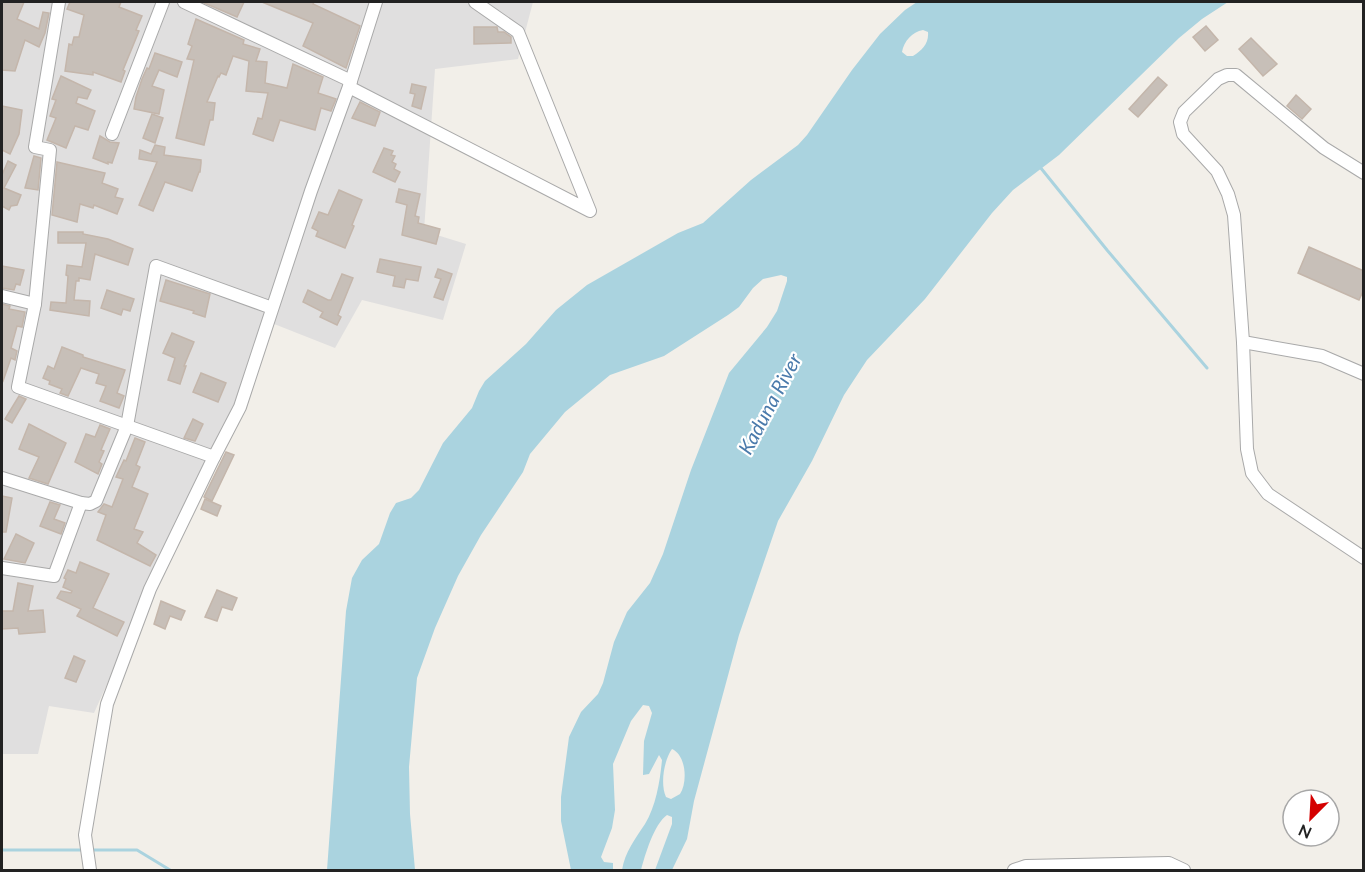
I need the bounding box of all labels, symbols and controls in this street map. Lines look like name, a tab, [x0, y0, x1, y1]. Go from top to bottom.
water label: Kaduna River	[733, 348, 806, 458]
north arrow	[1281, 788, 1341, 848]
text: N	[1295, 821, 1314, 843]

